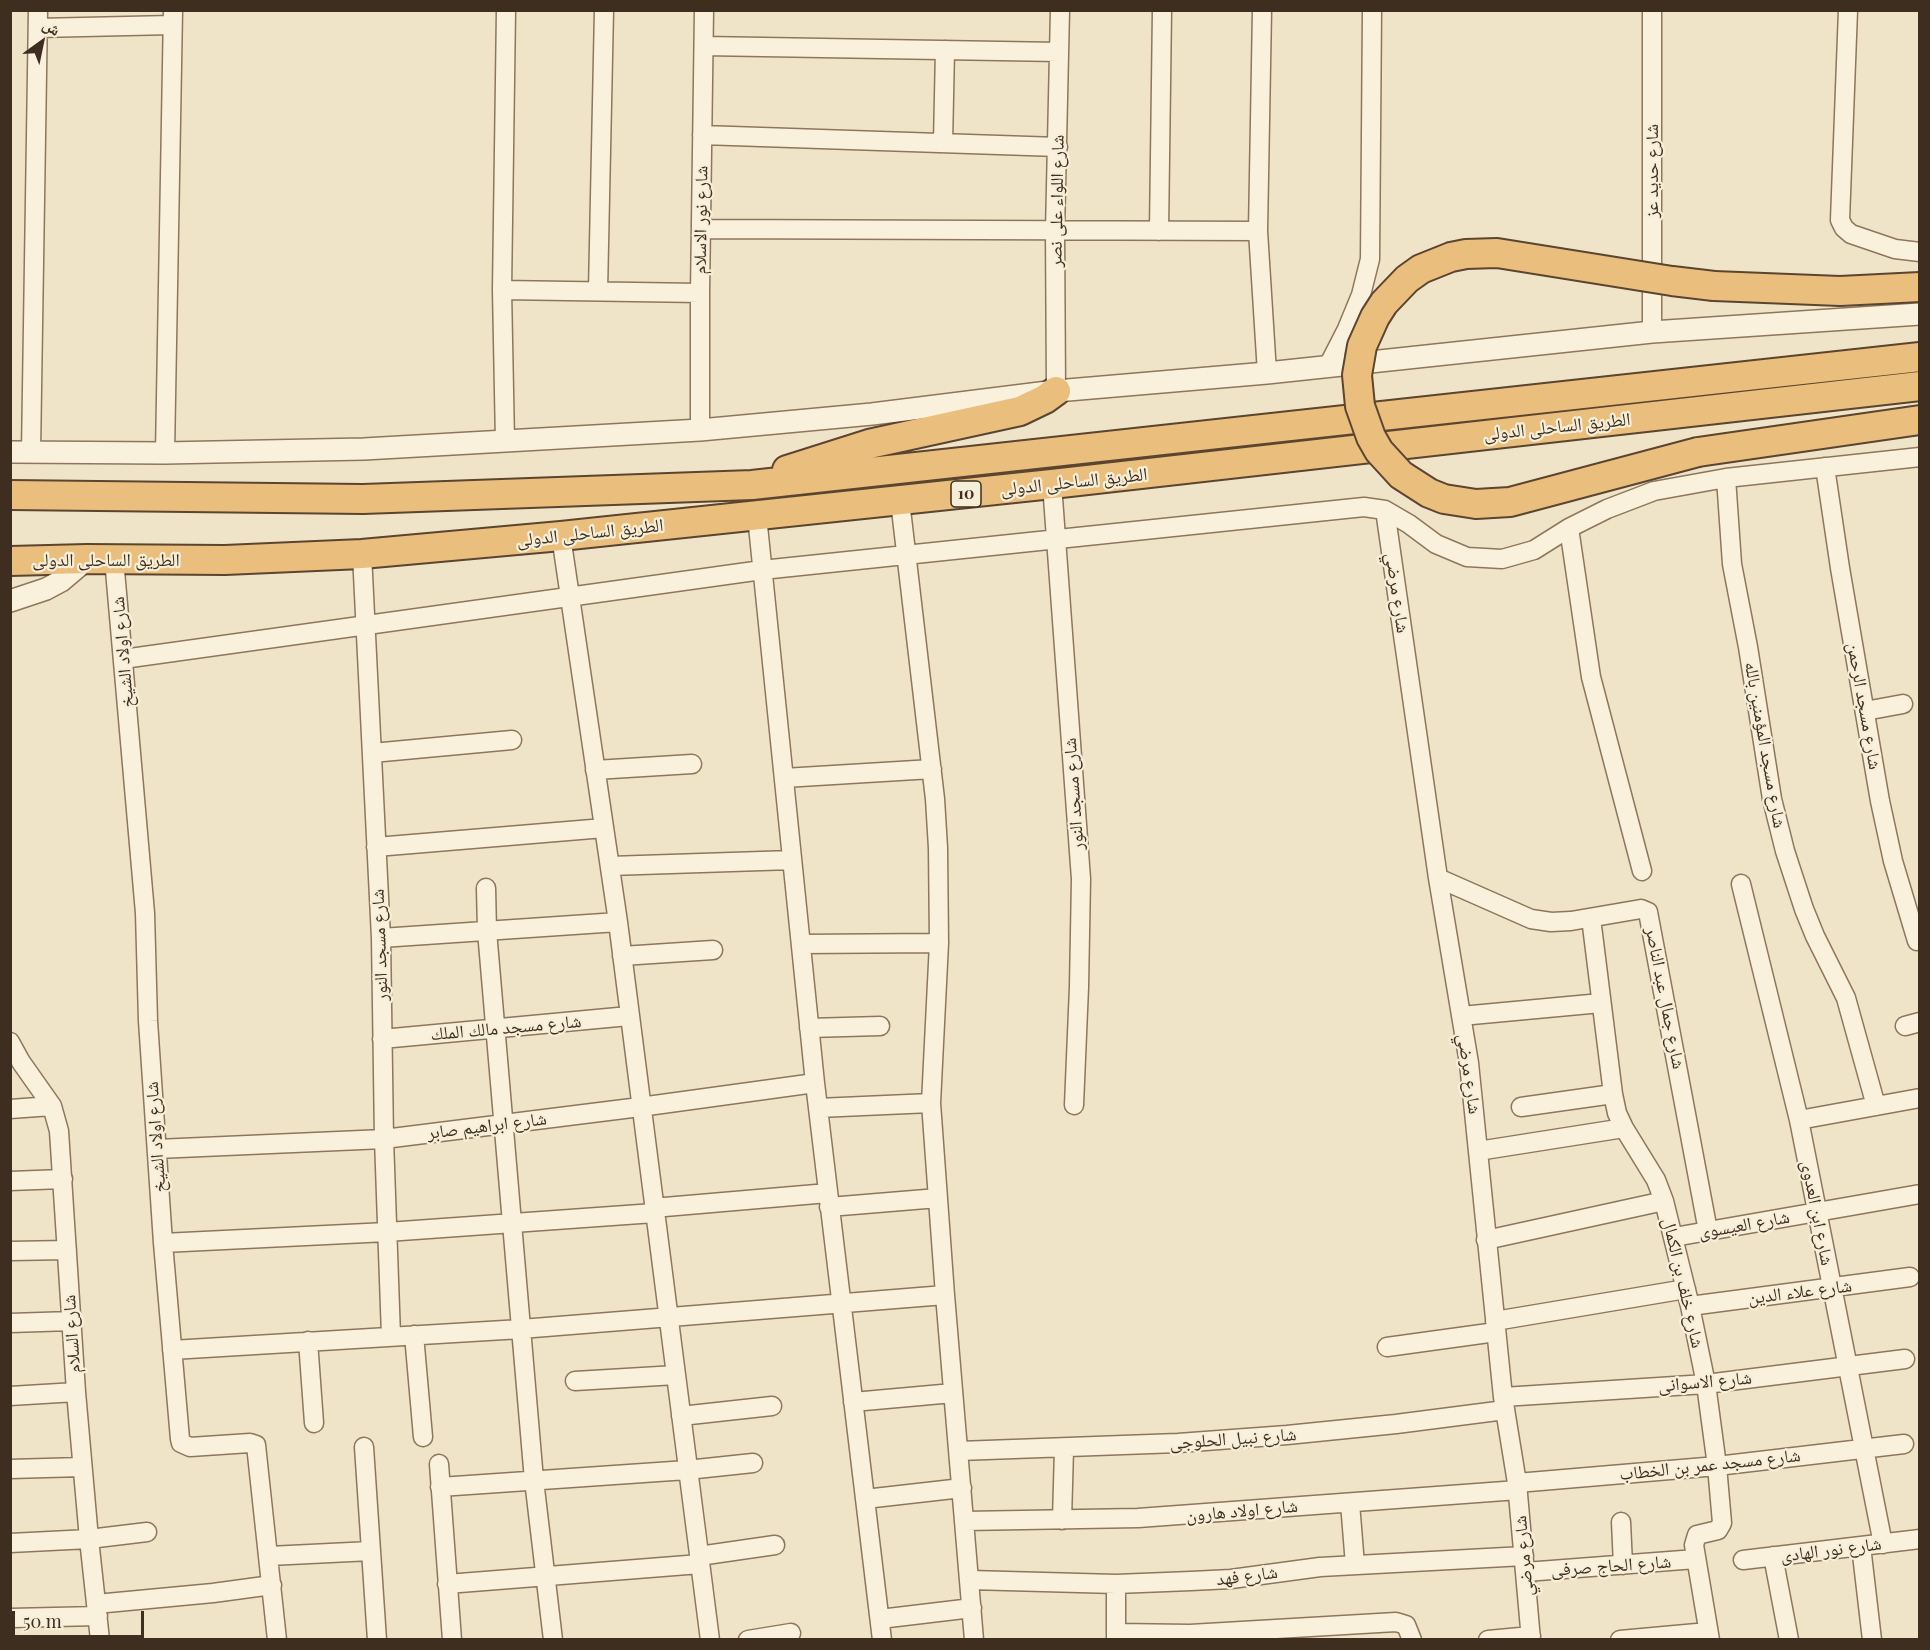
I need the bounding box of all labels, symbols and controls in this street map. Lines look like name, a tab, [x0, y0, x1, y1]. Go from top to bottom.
north arrow	[12, 12, 72, 72]
text: ش	[39, 13, 65, 40]
street label: شارع حديد عز	[1641, 124, 1663, 218]
street label: شارع اللواء على نصر	[1045, 134, 1069, 268]
street label: شارع نور الاسلام	[689, 165, 713, 275]
street label: الطريق الساحلى الدولى	[1483, 409, 1631, 445]
street label: الطريق الساحلى الدولى	[1000, 464, 1148, 500]
road number: 10	[951, 481, 981, 507]
street label: الطريق الساحلى الدولى	[516, 515, 664, 551]
street label: الطريق الساحلى الدولى	[32, 549, 180, 571]
street label: شارع مرضي	[1381, 552, 1413, 634]
street label: شارع اولاد الشيخ	[107, 596, 139, 708]
street label: شارع مسجد الرحمن	[1842, 641, 1886, 771]
street label: شارع مسجد المؤمنين بالله	[1740, 660, 1790, 830]
street label: شارع مسجد النور	[1059, 737, 1089, 851]
street label: شارع مسجد النور	[367, 888, 393, 1002]
street label: شارع جمال عبد الناصر	[1641, 925, 1689, 1071]
street label: شارع مسجد مالك الملك	[430, 1011, 582, 1045]
street label: شارع مرضي	[1453, 1033, 1485, 1115]
street label: شارع اولاد الشيخ	[141, 1081, 171, 1193]
street label: شارع ابراهيم صابر	[426, 1108, 548, 1144]
street label: شارع ابن العدوى	[1796, 1159, 1838, 1267]
street label: شارع العيسوى	[1697, 1206, 1791, 1244]
street label: شارع خلف بن الكمال	[1658, 1216, 1708, 1350]
street label: شارع علاء الدين	[1747, 1275, 1853, 1309]
street label: شارع السلام	[58, 1294, 86, 1374]
street label: شارع الاسوانى	[1657, 1367, 1753, 1397]
street label: شارع نبيل الحلوجى	[1169, 1424, 1297, 1454]
street label: شارع مسجد عمر بن الخطاب	[1618, 1445, 1802, 1485]
street label: شارع اولاد هارون	[1185, 1495, 1299, 1527]
street label: شارع مرضي	[1510, 1515, 1538, 1597]
street label: شارع نور الهادى	[1779, 1533, 1883, 1567]
street label: شارع الحاج صرفى	[1550, 1551, 1672, 1581]
street label: شارع فهد	[1215, 1562, 1279, 1590]
scale bar	[15, 1599, 147, 1637]
text: 50 m	[23, 1609, 62, 1633]

